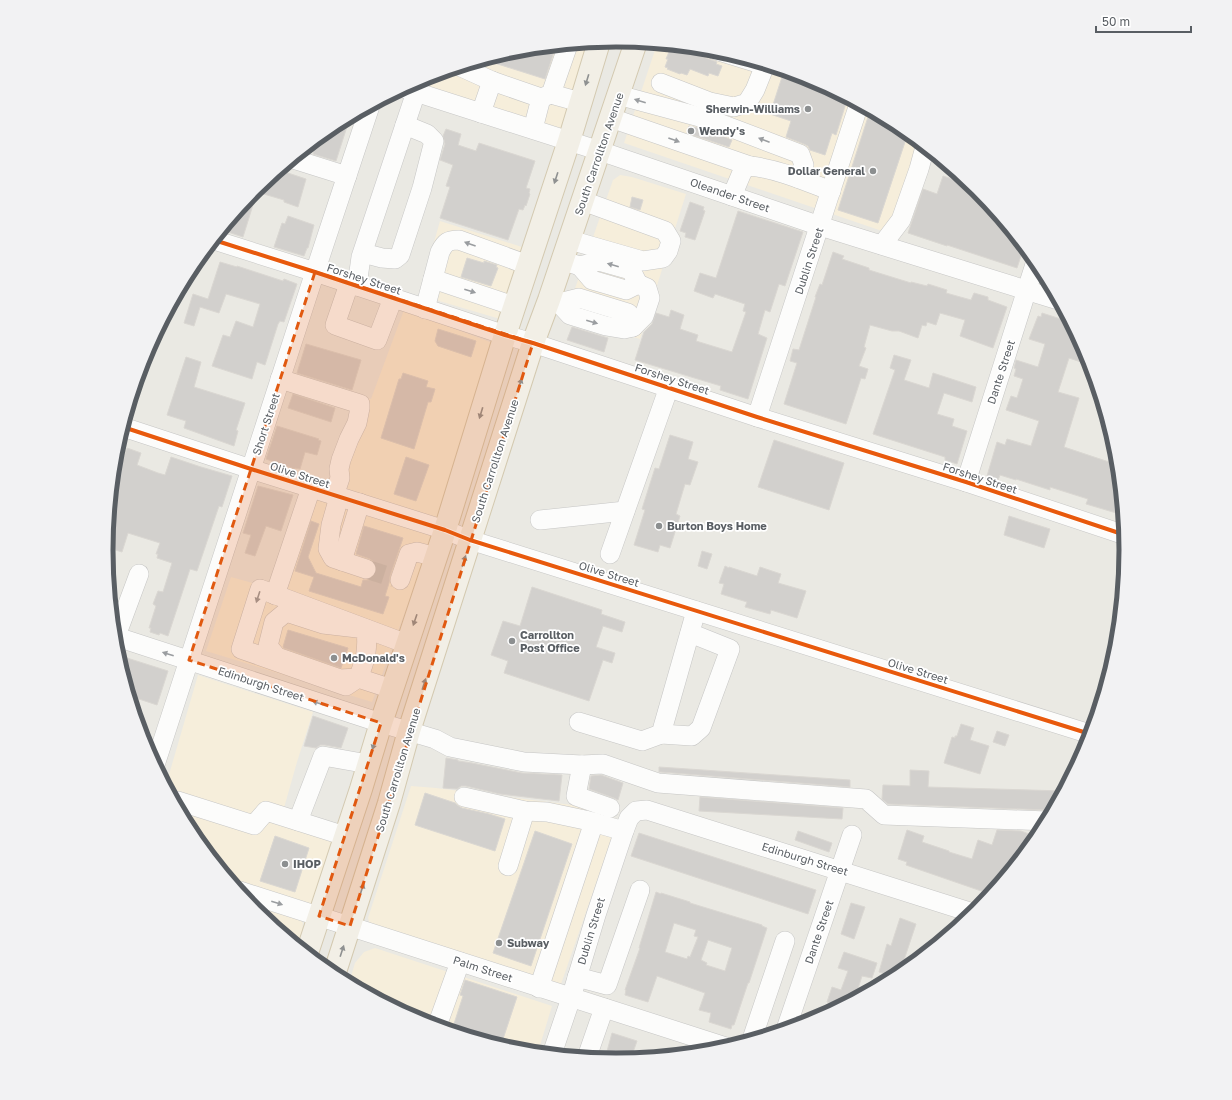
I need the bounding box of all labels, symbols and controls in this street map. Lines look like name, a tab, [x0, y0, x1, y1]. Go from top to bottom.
scale bar	[1096, 8, 1191, 34]
text: 50 m	[1102, 14, 1130, 29]
one-way arrow	[584, 74, 590, 86]
street label: South Carrollton Avenue	[571, 91, 626, 217]
one-way arrow	[633, 98, 645, 104]
place label: Sherwin-Williams	[705, 102, 800, 115]
marker: Sherwin-Williams	[803, 104, 813, 114]
place label: Wendy's	[699, 124, 745, 137]
marker: Wendy's	[686, 126, 696, 136]
one-way arrow	[669, 137, 681, 143]
one-way arrow	[757, 137, 769, 143]
place label: Dollar General	[788, 164, 865, 177]
marker: Dollar General	[868, 166, 878, 176]
one-way arrow	[553, 172, 559, 184]
street label: Oleander Street	[688, 175, 772, 214]
street label: Dublin Street	[792, 226, 825, 296]
one-way arrow	[464, 241, 476, 247]
street label: Forshey Street	[325, 260, 403, 297]
one-way arrow	[607, 262, 619, 268]
one-way arrow	[464, 288, 476, 294]
one-way arrow	[586, 319, 598, 325]
street label: Dante Street	[984, 338, 1017, 406]
street label: Forshey Street	[633, 360, 711, 397]
one-way arrow	[518, 377, 524, 389]
street label: Short Street	[249, 391, 282, 457]
street label: South Carrollton Avenue	[468, 397, 521, 524]
one-way arrow	[478, 407, 484, 419]
street label: Olive Street	[269, 459, 332, 490]
street label: Forshey Street	[941, 459, 1019, 496]
place label: Burton Boys Home	[667, 519, 767, 532]
marker: Burton Boys Home	[654, 521, 664, 531]
one-way arrow	[461, 554, 467, 566]
street label: Olive Street	[577, 558, 641, 589]
one-way arrow	[255, 592, 261, 604]
one-way arrow	[412, 615, 418, 627]
place label: Carrollton Post Office	[520, 628, 580, 654]
marker: Carrollton Post Office	[507, 636, 517, 646]
one-way arrow	[162, 650, 174, 656]
place label: McDonald's	[342, 651, 405, 664]
marker: McDonald's	[329, 653, 339, 663]
street label: Olive Street	[886, 655, 950, 686]
street label: Edinburgh Street	[217, 664, 306, 704]
one-way arrow	[421, 678, 427, 690]
one-way arrow	[312, 699, 324, 705]
street label: South Carrollton Avenue	[372, 706, 423, 834]
one-way arrow	[371, 738, 377, 750]
street label: Edinburgh Street	[760, 839, 850, 878]
place label: IHOP	[293, 857, 322, 870]
marker: IHOP	[280, 859, 290, 869]
one-way arrow	[359, 883, 365, 895]
street label: Dublin Street	[574, 896, 607, 966]
street label: Dante Street	[802, 898, 836, 965]
one-way arrow	[271, 900, 283, 906]
place label: Subway	[507, 936, 550, 949]
marker: Subway	[494, 938, 504, 948]
one-way arrow	[339, 944, 345, 956]
street label: Palm Street	[452, 953, 515, 984]

